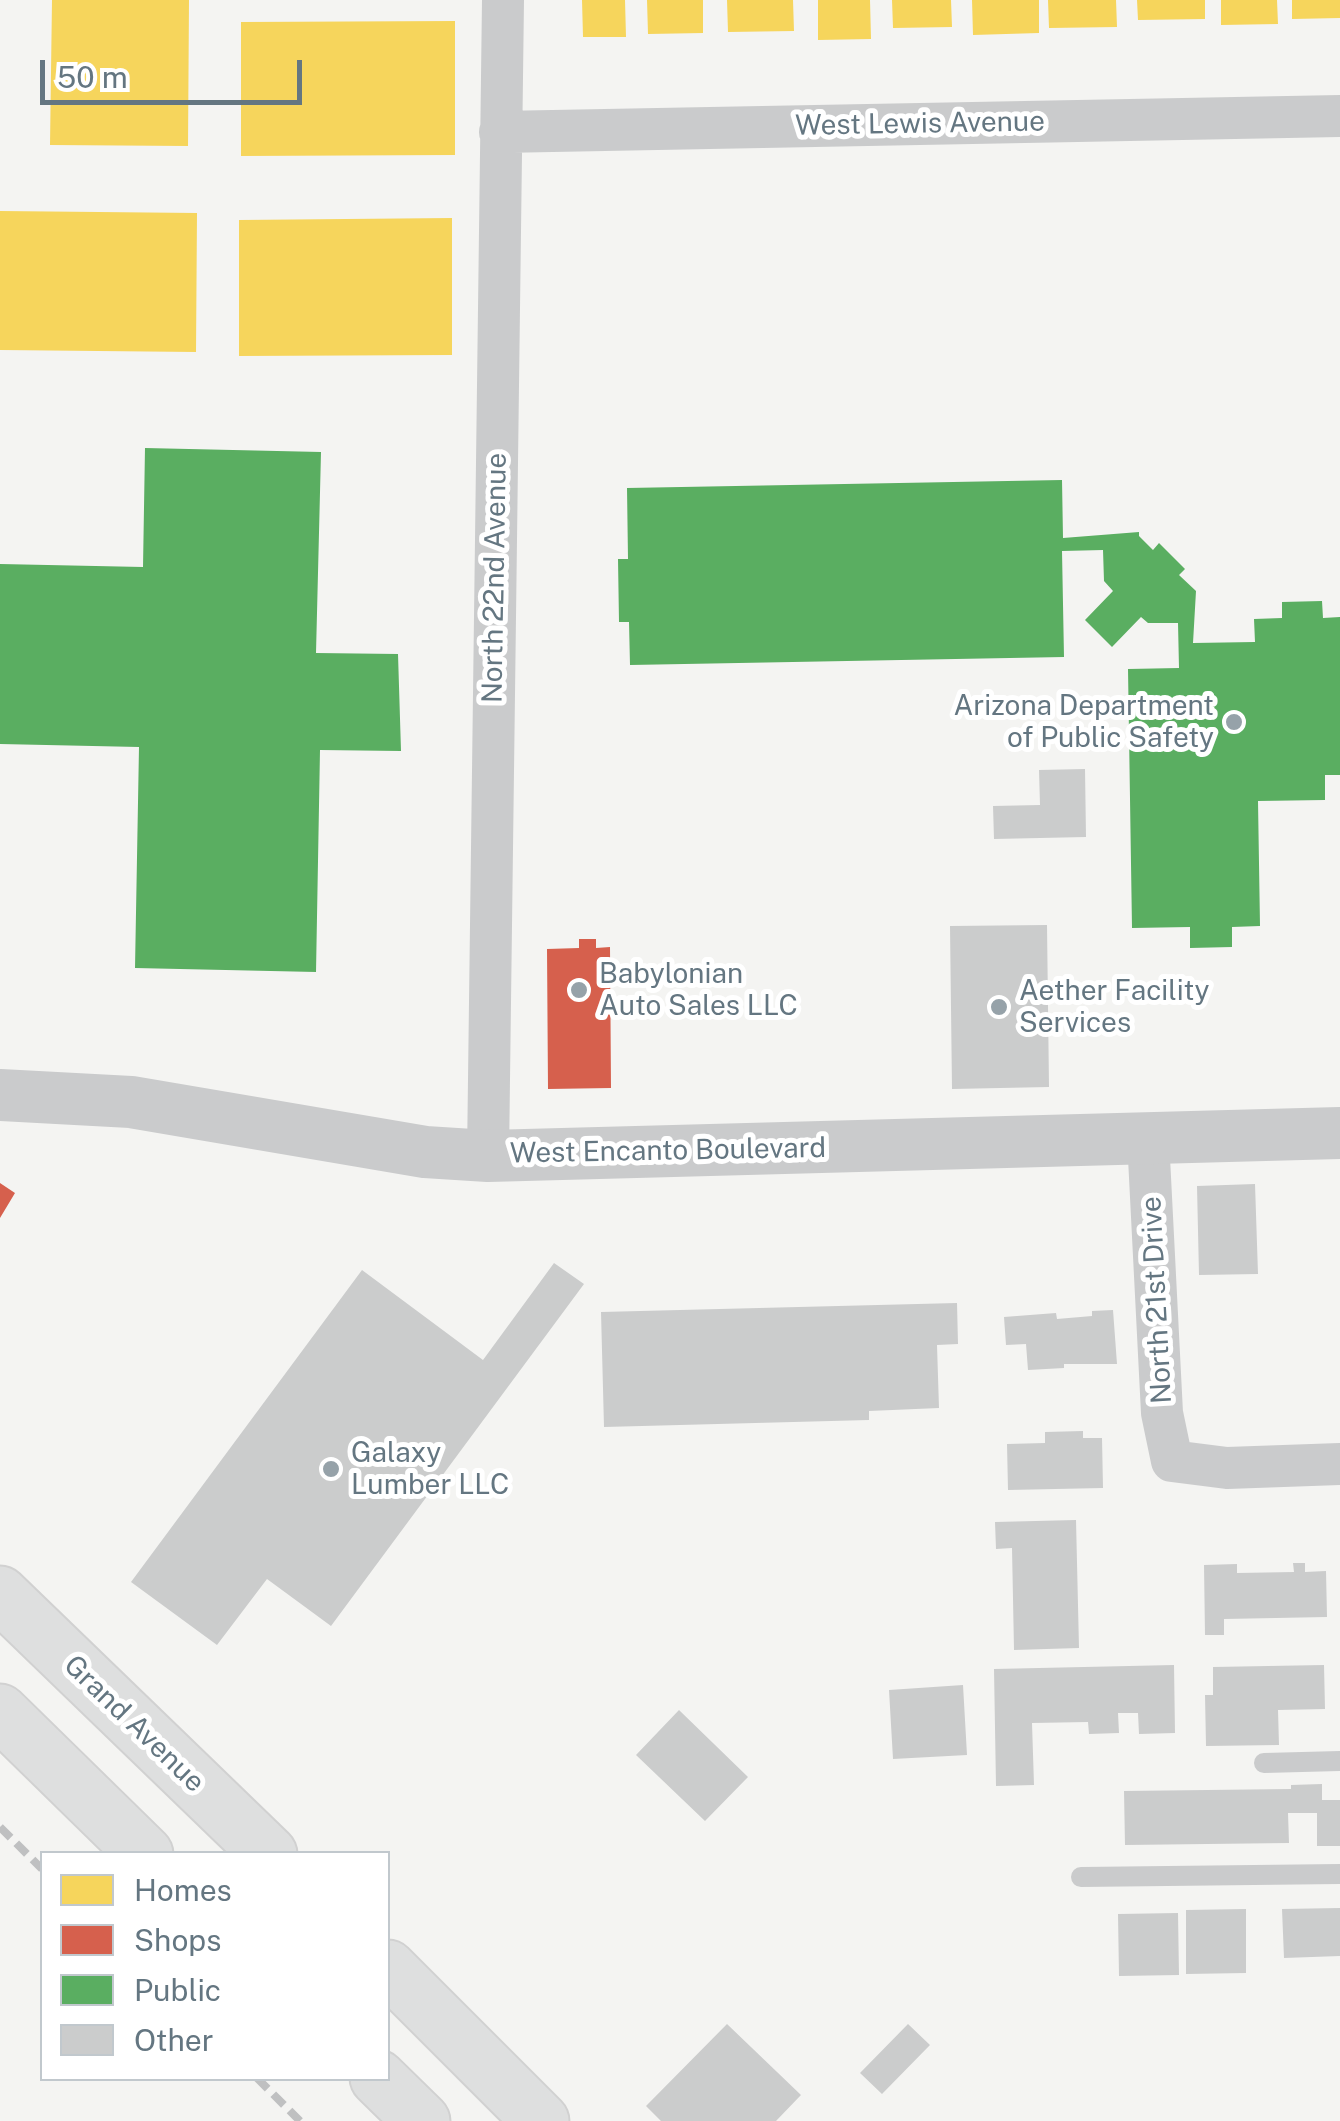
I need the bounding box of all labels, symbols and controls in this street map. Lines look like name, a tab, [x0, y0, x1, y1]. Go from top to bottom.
scale bar	[45, 40, 308, 102]
text: 50 m	[57, 59, 128, 95]
street label: West Lewis Avenue	[795, 105, 1045, 143]
street label: North 22nd Avenue	[476, 453, 514, 703]
place label: Arizona Department of Public Safety	[953, 689, 1214, 755]
marker: Arizona Department of Public Safety	[1223, 711, 1245, 733]
place label: Babylonian Auto Sales LLC	[599, 957, 798, 1023]
place label: Aether Facility Services	[1019, 974, 1209, 1040]
marker: Babylonian Auto Sales LLC	[568, 979, 590, 1001]
marker: Aether Facility Services	[988, 996, 1010, 1018]
street label: West Encanto Boulevard	[510, 1131, 826, 1171]
street label: North 21st Drive	[1135, 1195, 1179, 1405]
place label: Galaxy Lumber LLC	[351, 1436, 509, 1502]
marker: Galaxy Lumber LLC	[320, 1458, 342, 1480]
street label: Grand Avenue	[57, 1649, 211, 1799]
legend	[40, 1851, 390, 2081]
text: Homes	[134, 1872, 232, 1908]
text: Shops	[134, 1922, 221, 1958]
text: Public	[134, 1972, 221, 2008]
text: Other	[134, 2022, 214, 2058]

